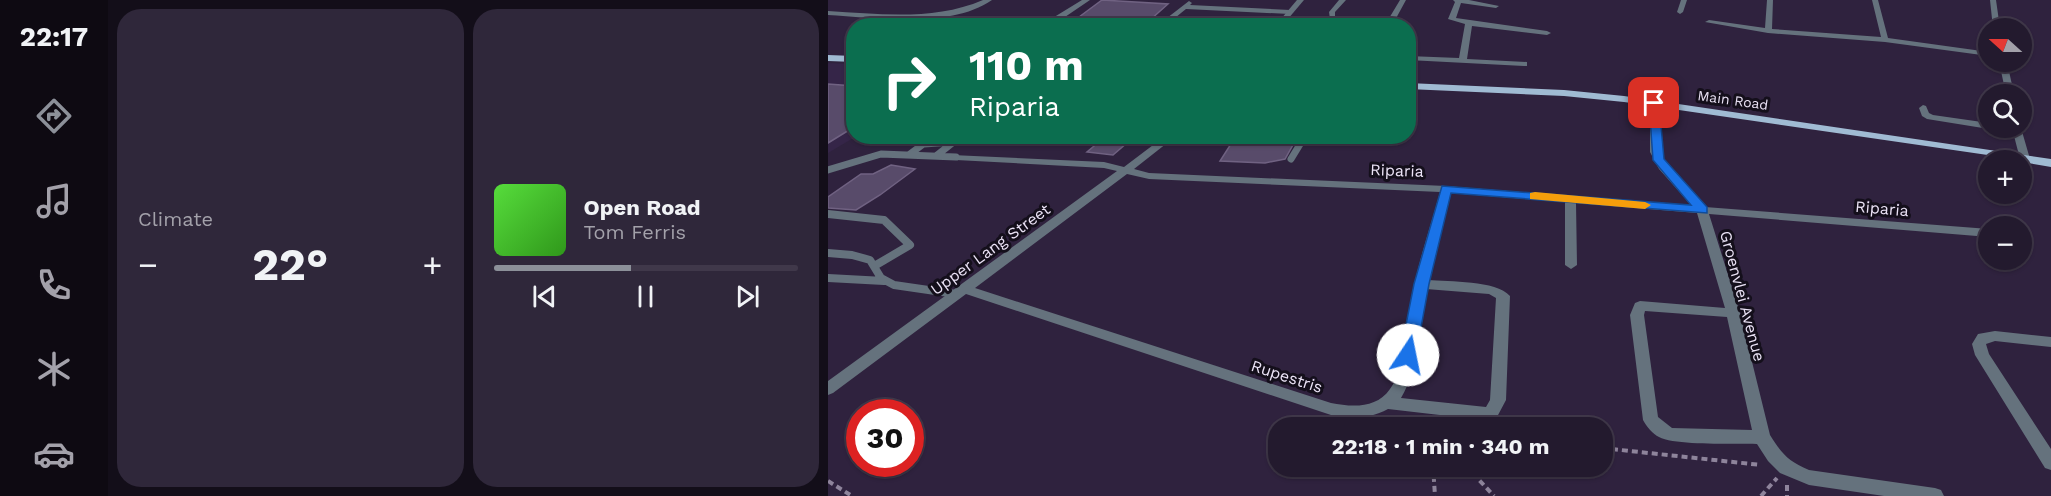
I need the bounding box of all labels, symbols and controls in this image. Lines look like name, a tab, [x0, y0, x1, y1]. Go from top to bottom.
north arrow	[1978, 18, 2032, 72]
map controls	[1978, 18, 2032, 270]
text: 22:17	[20, 21, 88, 53]
text: 110 m	[969, 41, 1084, 90]
icon: right	[870, 42, 948, 120]
pin	[1628, 77, 1679, 128]
button: search	[1978, 84, 2032, 138]
icon: arrive	[1637, 86, 1670, 119]
street label: Main Road	[1697, 87, 1769, 113]
text: Riparia	[969, 91, 1060, 123]
icon: directions	[33, 95, 75, 137]
button: +	[1978, 150, 2032, 204]
street label: Riparia	[1370, 160, 1424, 181]
icon: music	[33, 180, 75, 222]
text: Open Road	[584, 195, 701, 220]
street label: Riparia	[1854, 197, 1910, 220]
street label: Upper Lang Street	[927, 200, 1054, 299]
text: Climate	[138, 207, 213, 231]
button: −	[1978, 216, 2032, 270]
text: Tom Ferris	[584, 220, 686, 244]
street label: Groenvlei Avenue	[1716, 229, 1769, 364]
text: 22°	[252, 238, 328, 291]
text: −	[138, 245, 158, 284]
text: +	[423, 245, 442, 284]
icon: phone	[33, 264, 75, 306]
icon: previous	[528, 280, 561, 313]
icon: pause	[629, 280, 662, 313]
icon: next	[731, 280, 764, 313]
position arrow	[1376, 323, 1440, 387]
icon: climate	[33, 348, 75, 390]
street label: Rupestris	[1249, 356, 1325, 397]
speed limit sign: 30	[846, 399, 924, 477]
icon: car	[33, 433, 75, 475]
text: 22:18 · 1 min · 340 m	[1331, 434, 1550, 459]

